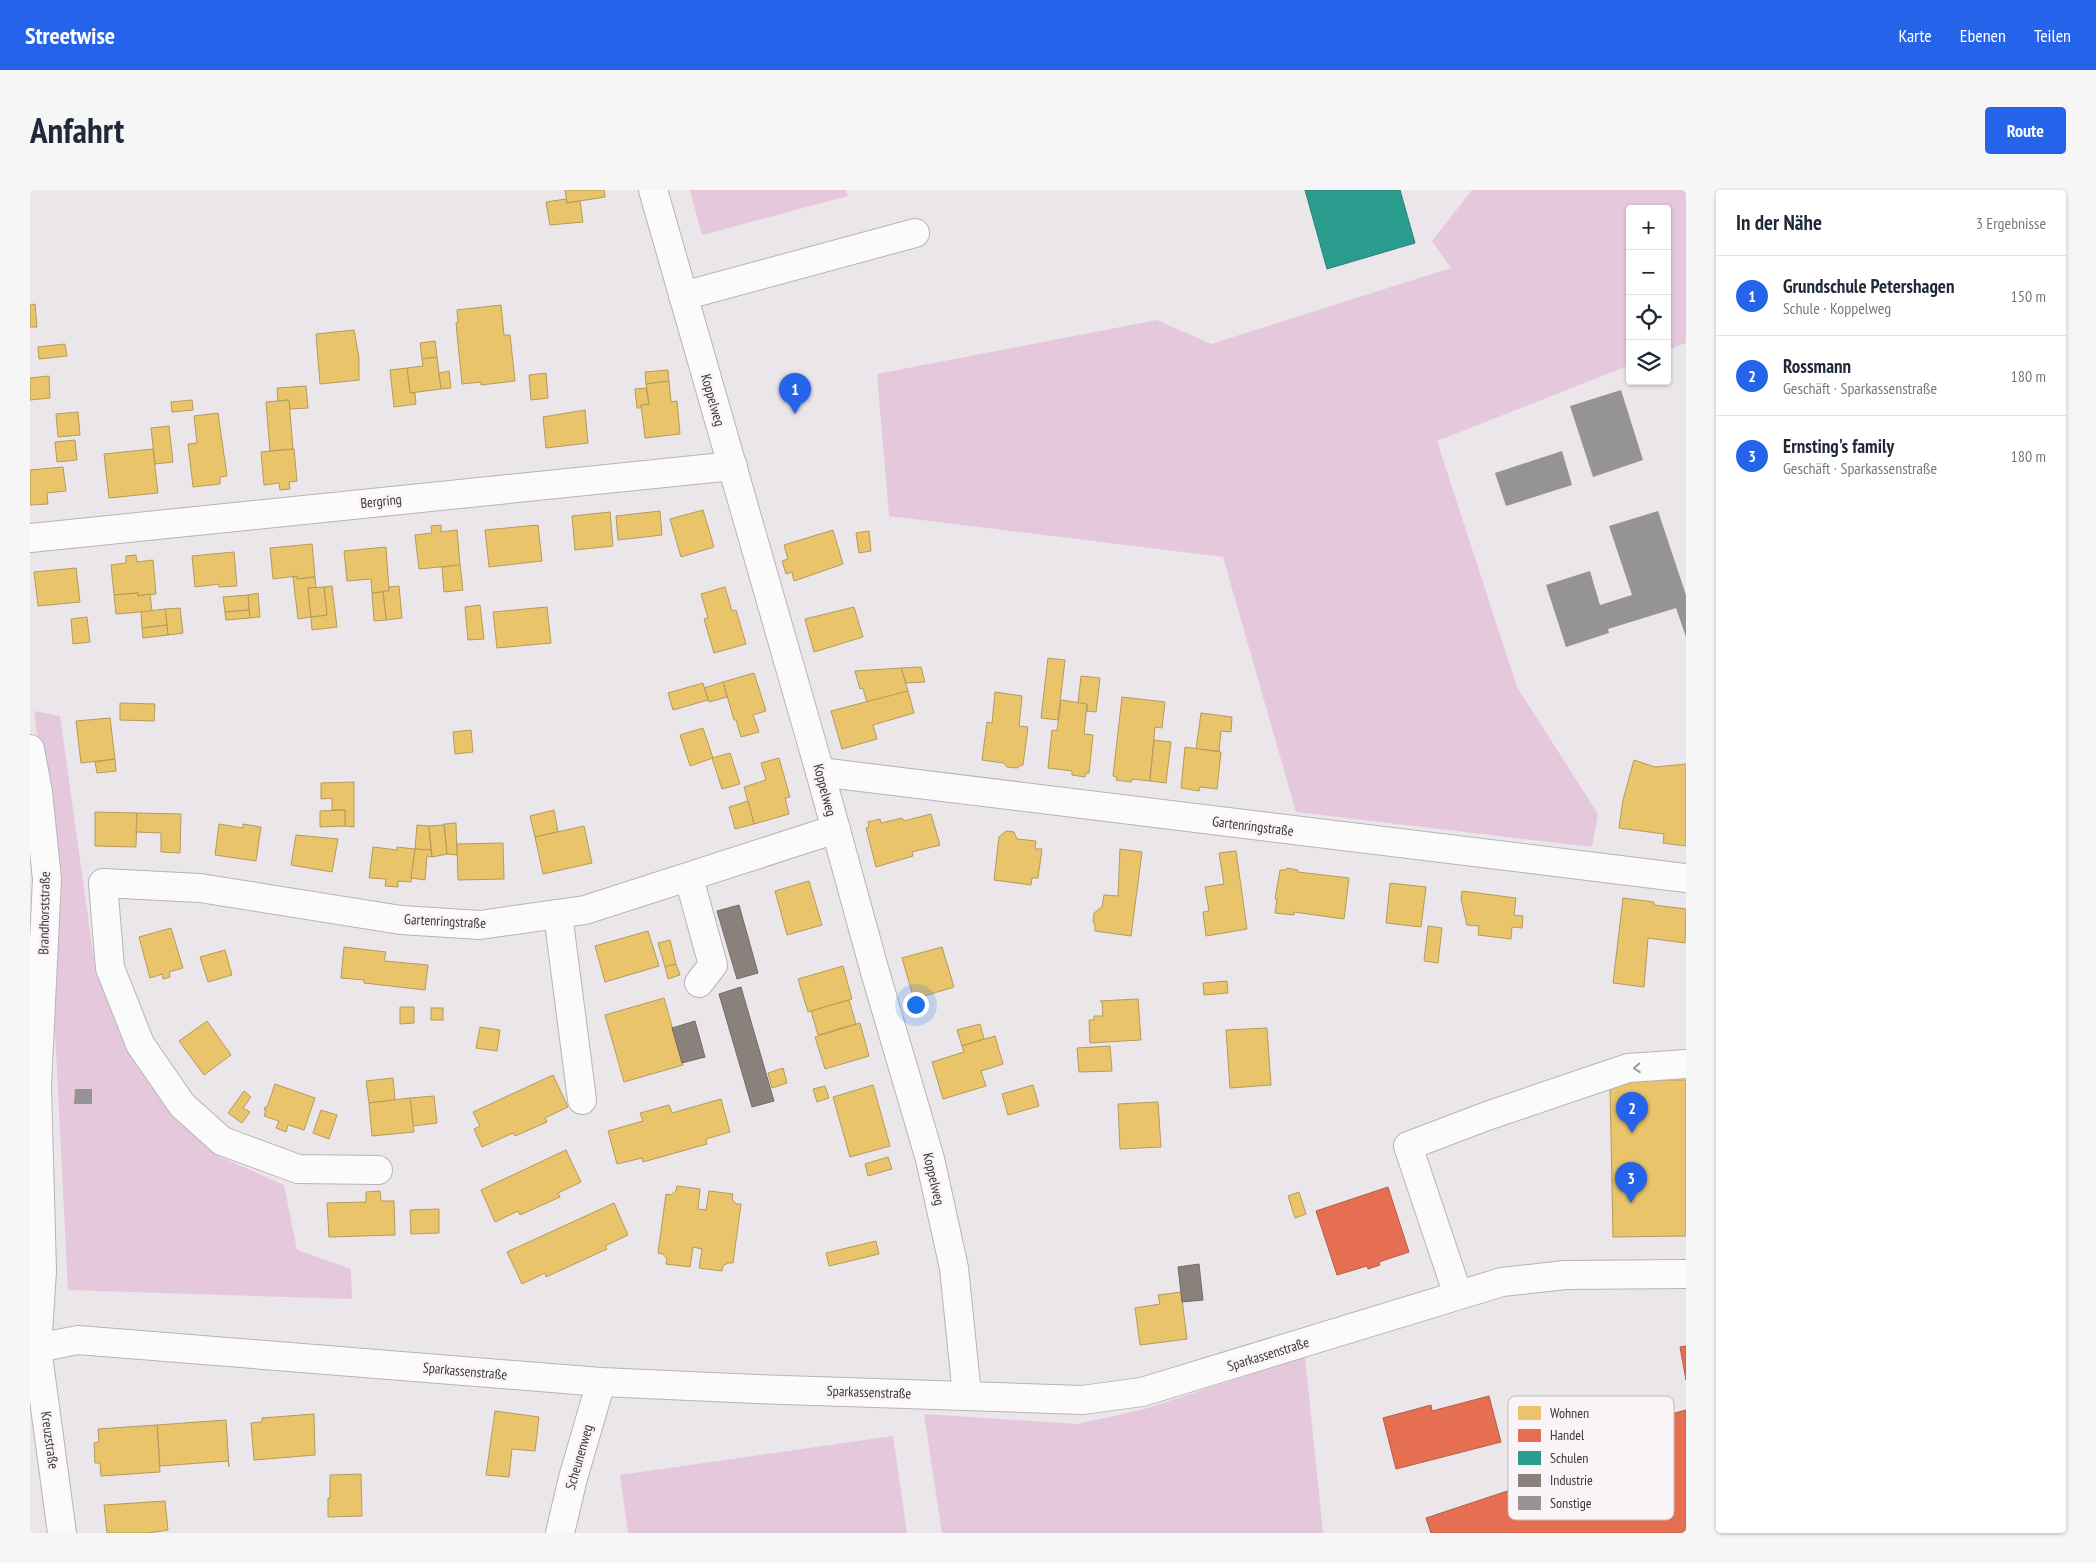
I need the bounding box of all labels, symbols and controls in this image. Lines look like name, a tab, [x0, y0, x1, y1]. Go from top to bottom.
text: Streetwise	[25, 20, 115, 51]
text: Karte	[1898, 24, 1932, 47]
text: Ebenen	[1960, 24, 2006, 47]
text: Teilen	[2034, 24, 2071, 47]
text: Anfahrt	[30, 107, 124, 153]
button: Route	[1985, 107, 2066, 154]
map controls	[1626, 205, 1671, 385]
button: +	[1626, 205, 1671, 250]
text: In der Nähe	[1736, 209, 1822, 236]
text: 3 Ergebnisse	[1976, 213, 2046, 233]
button: −	[1626, 250, 1671, 295]
text: Grundschule Petershagen	[1783, 274, 1954, 298]
text: 1	[1748, 286, 1756, 306]
text: 150 m	[2011, 286, 2046, 306]
button: locate	[1626, 295, 1671, 340]
text: Schule · Koppelweg	[1783, 298, 1891, 318]
button: layers	[1626, 340, 1671, 385]
text: Rossmann	[1783, 354, 1851, 378]
text: 2	[1748, 366, 1756, 386]
text: 180 m	[2011, 366, 2046, 386]
street label: Koppelweg	[697, 372, 729, 428]
pin: 1	[779, 373, 811, 414]
text: Geschäft · Sparkassenstraße	[1783, 378, 1937, 398]
text: Ernsting's family	[1783, 434, 1894, 458]
text: 3	[1748, 446, 1756, 466]
text: 180 m	[2011, 446, 2046, 466]
text: Geschäft · Sparkassenstraße	[1783, 458, 1937, 478]
street label: Bergring	[360, 490, 402, 512]
street label: Koppelweg	[809, 762, 841, 818]
street label: Gartenringstraße	[1211, 812, 1295, 840]
street label: Brandhorststraße	[34, 871, 54, 955]
street label: Gartenringstraße	[404, 910, 487, 932]
your location	[903, 992, 929, 1018]
one-way arrow	[1633, 1062, 1641, 1073]
pin: 2	[1616, 1092, 1648, 1133]
street label: Koppelweg	[919, 1151, 949, 1207]
pin: 3	[1615, 1162, 1647, 1203]
street label: Sparkassenstraße	[1225, 1333, 1311, 1375]
street label: Sparkassenstraße	[422, 1358, 508, 1384]
street label: Sparkassenstraße	[826, 1382, 912, 1402]
legend	[1508, 1396, 1674, 1520]
text: Wohnen	[1550, 1404, 1589, 1422]
street label: Kreuzstraße	[37, 1410, 63, 1470]
street label: Scheunenweg	[561, 1422, 597, 1492]
text: Handel	[1550, 1426, 1585, 1444]
text: Schulen	[1550, 1449, 1588, 1467]
text: Industrie	[1550, 1471, 1593, 1489]
text: Sonstige	[1550, 1494, 1592, 1512]

